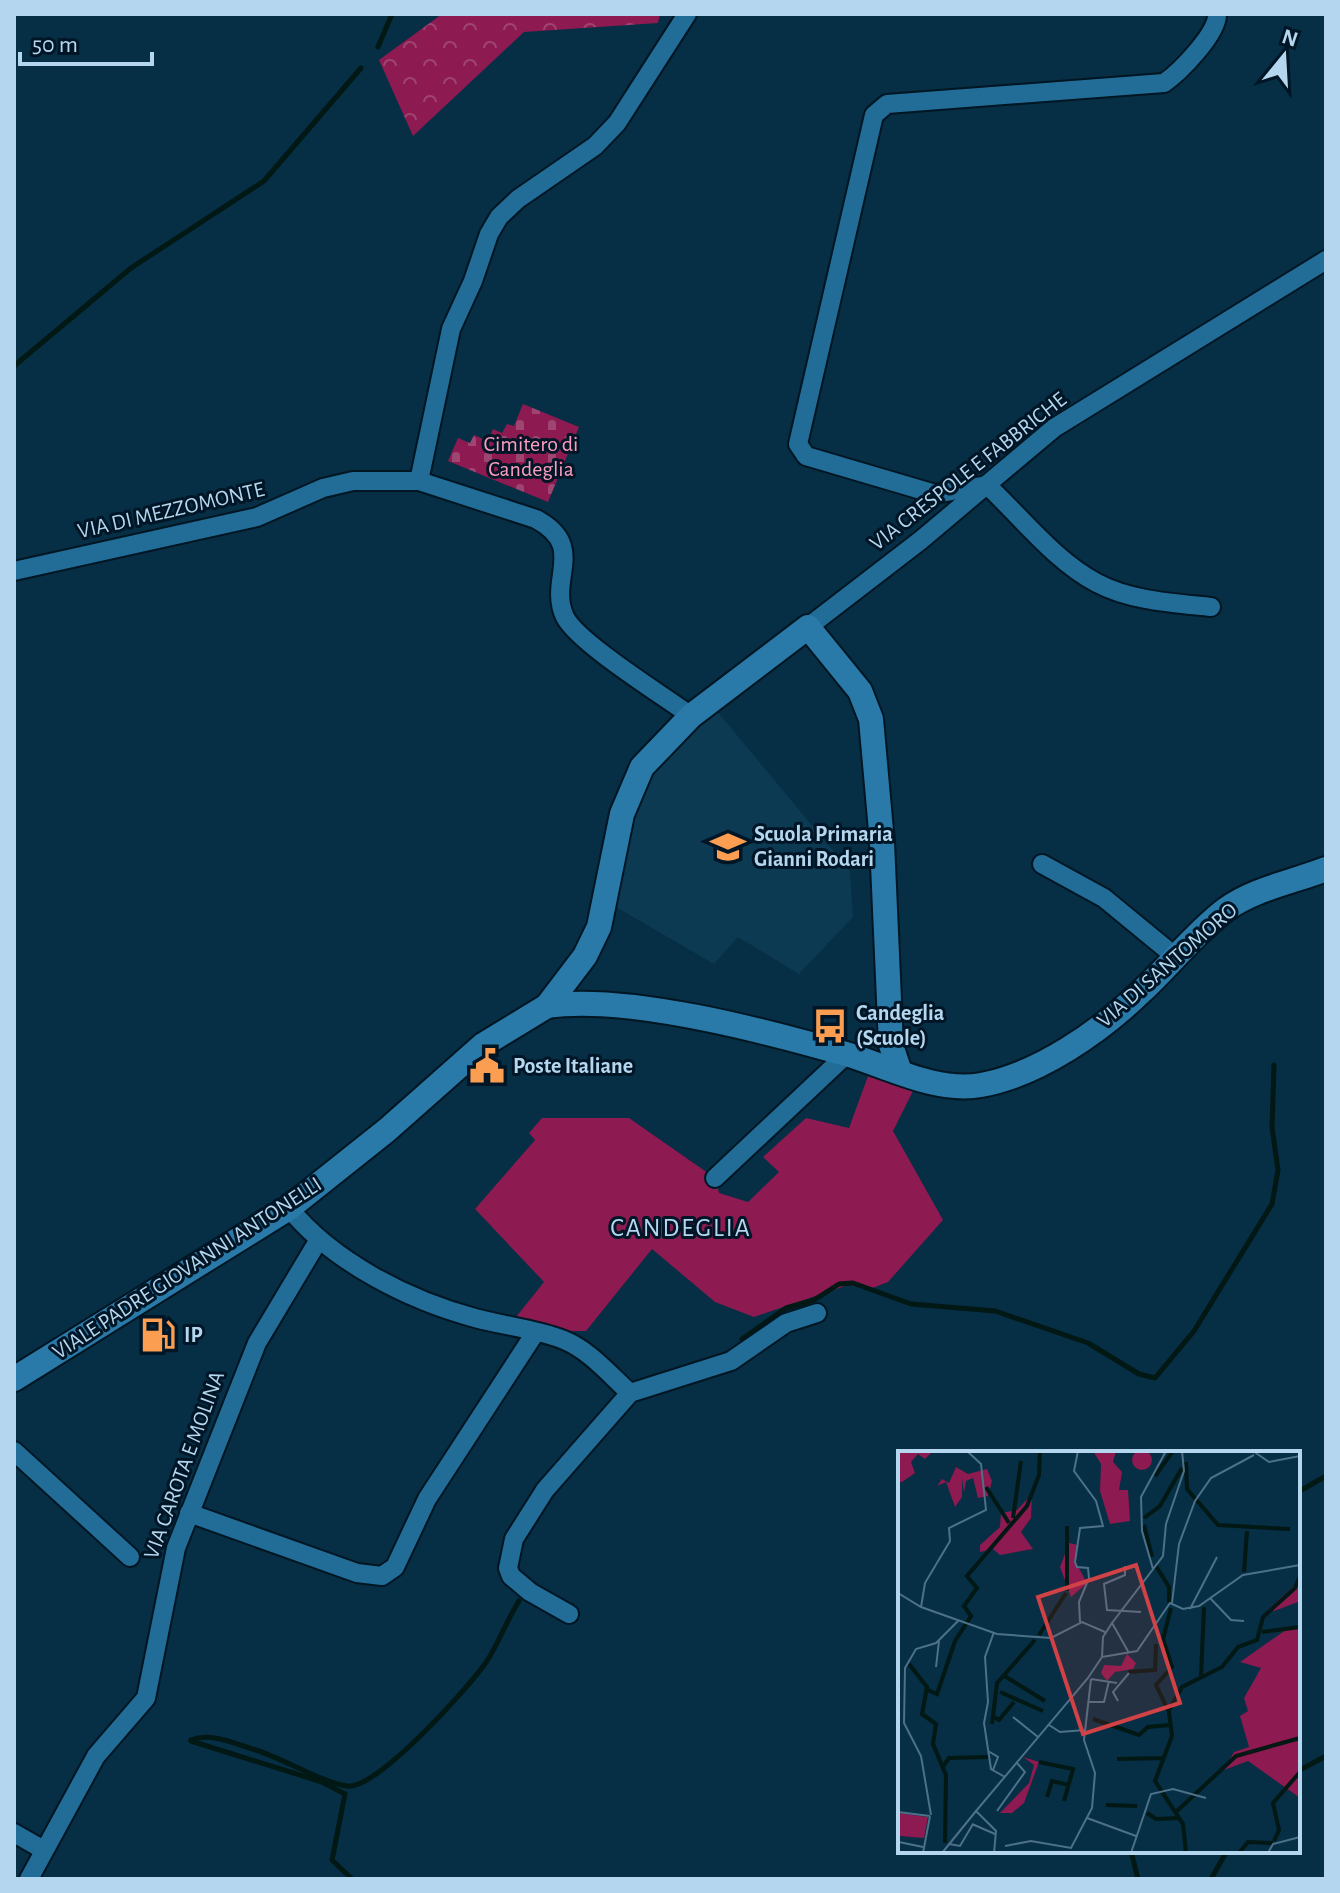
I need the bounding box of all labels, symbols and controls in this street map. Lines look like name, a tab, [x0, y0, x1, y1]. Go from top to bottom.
scale bar	[20, 16, 152, 66]
north arrow	[1244, 16, 1324, 96]
text: N	[1279, 25, 1301, 51]
text: 50 m	[32, 33, 78, 57]
street label: VIA CRESPOLE E FABBRICHE	[866, 387, 1071, 554]
park label: Cimitero di Candeglia	[484, 433, 578, 480]
street label: VIA DI MEZZOMONTE	[75, 478, 267, 542]
place label: Scuola Primaria Gianni Rodari	[754, 823, 893, 870]
school or university icon: Scuola Primaria Gianni Rodari	[709, 828, 747, 866]
street label: VIA DI SANTOMORO	[1093, 899, 1241, 1031]
place label: Candeglia (Scuole)	[856, 1002, 945, 1049]
bus stop icon: Candeglia (Scuole)	[811, 1007, 849, 1045]
public building icon: Poste Italiane	[468, 1047, 506, 1085]
place label: Poste Italiane	[513, 1055, 633, 1077]
street label: VIALE PADRE GIOVANNI ANTONELLI	[49, 1173, 325, 1363]
district label: CANDEGLIA	[610, 1215, 752, 1241]
fuel station icon: IP	[139, 1316, 177, 1354]
place label: IP	[184, 1324, 203, 1346]
street label: VIA CAROTA E MOLINA	[140, 1368, 228, 1562]
inset map	[898, 1451, 1300, 1853]

